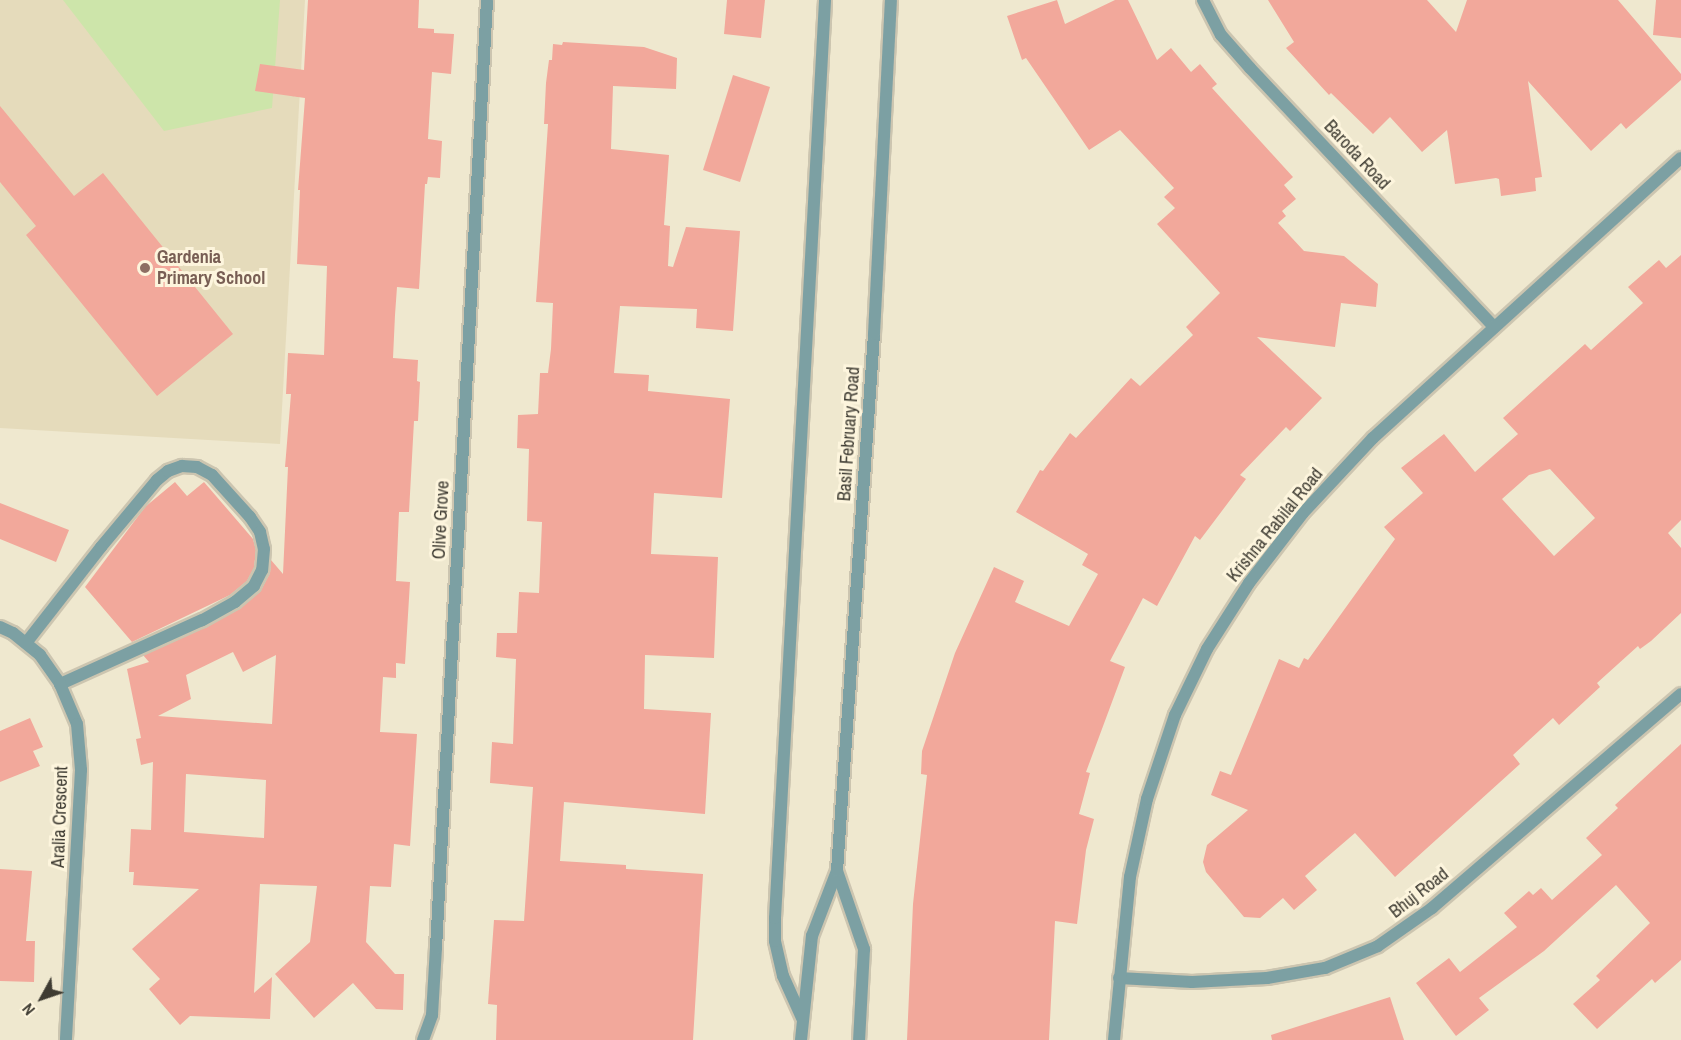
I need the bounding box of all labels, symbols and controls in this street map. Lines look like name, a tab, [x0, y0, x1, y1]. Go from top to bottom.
street label: Baroda Road	[1319, 116, 1395, 194]
place label: Gardenia Primary School	[157, 247, 265, 290]
marker: Gardenia Primary School	[138, 261, 152, 275]
street label: Basil February Road	[834, 366, 864, 502]
street label: Krishna Rabilal Road	[1222, 464, 1328, 586]
street label: Olive Grove	[428, 480, 454, 560]
street label: Aralia Crescent	[47, 766, 73, 868]
street label: Bhuj Road	[1385, 863, 1453, 923]
north arrow	[12, 968, 72, 1028]
text: N	[17, 999, 40, 1020]

